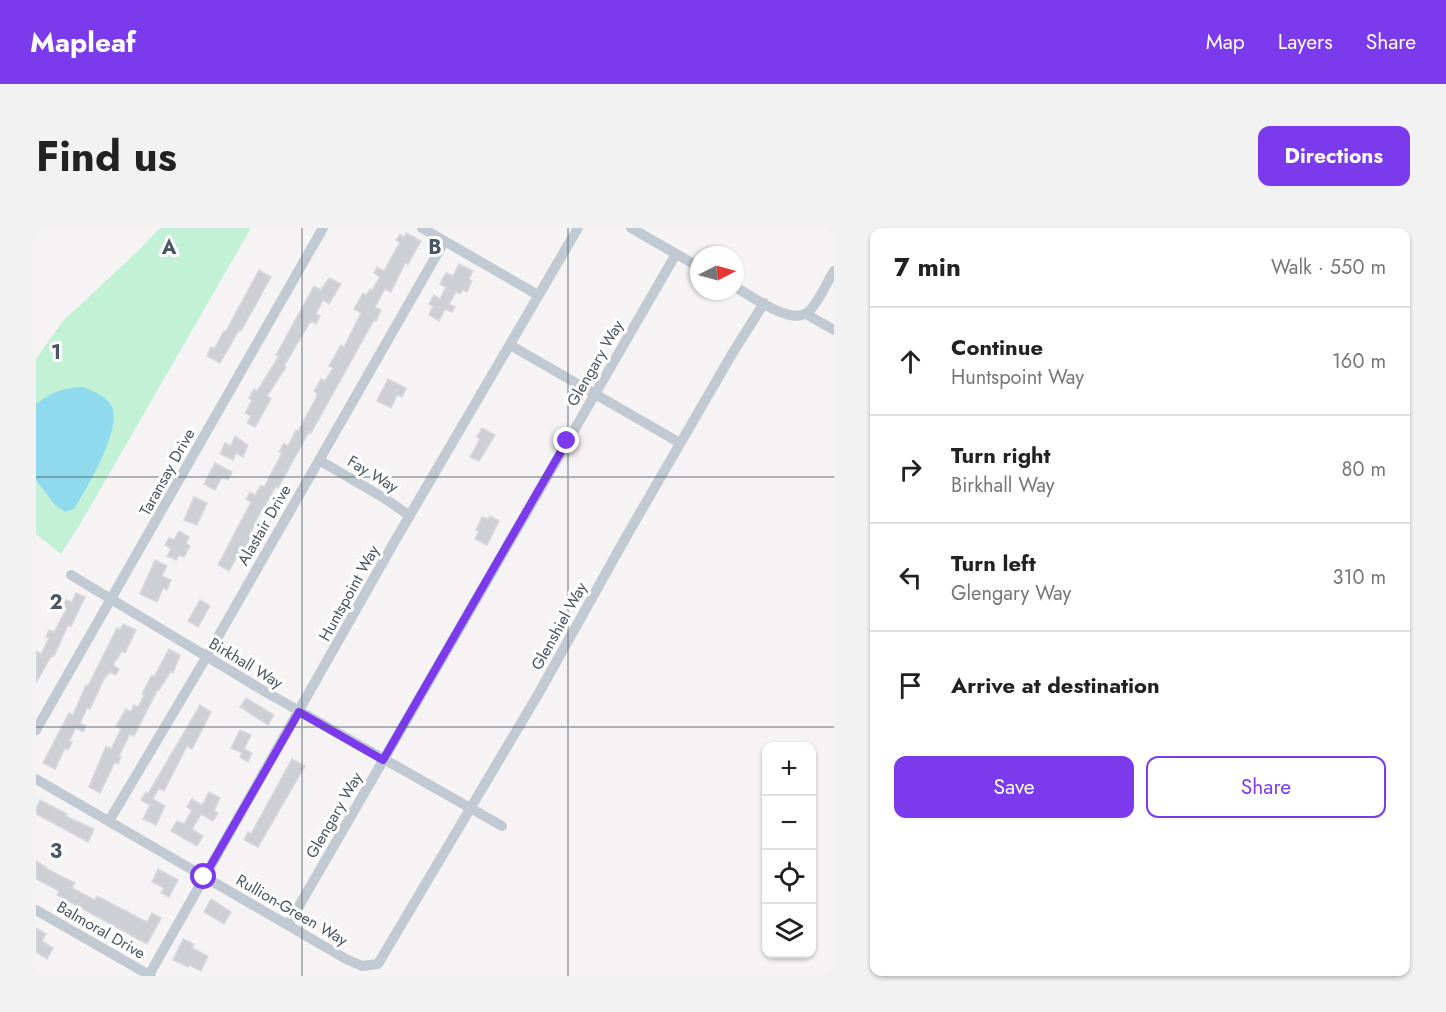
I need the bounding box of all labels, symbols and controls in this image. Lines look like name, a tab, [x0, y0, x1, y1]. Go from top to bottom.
text: Mapleaf	[30, 22, 136, 63]
text: Map	[1206, 27, 1245, 57]
text: Layers	[1278, 27, 1333, 57]
text: Share	[1366, 27, 1416, 57]
text: Find us	[36, 126, 177, 187]
button: Directions	[1258, 126, 1410, 186]
text: A	[161, 233, 177, 262]
text: B	[428, 233, 442, 262]
north arrow	[690, 246, 744, 300]
text: 7 min	[894, 248, 961, 286]
text: Walk · 550 m	[1271, 253, 1386, 282]
street label: Glengary Way	[561, 315, 629, 410]
text: Continue	[951, 331, 1043, 363]
text: 1	[51, 338, 61, 367]
icon: ahead	[894, 345, 927, 378]
text: 160 m	[1332, 347, 1386, 376]
text: Huntspoint Way	[951, 363, 1084, 392]
street label: Taransay Drive	[134, 424, 200, 520]
route end	[553, 427, 579, 453]
text: Turn right	[951, 439, 1051, 471]
street label: Fay Way	[343, 450, 404, 499]
icon: right	[894, 453, 927, 486]
text: 80 m	[1341, 455, 1386, 484]
text: Birkhall Way	[951, 471, 1054, 500]
street label: Alastair Drive	[232, 480, 296, 570]
street label: Huntspoint Way	[313, 540, 385, 645]
text: Turn left	[951, 547, 1036, 579]
icon: left	[894, 561, 927, 594]
text: 310 m	[1332, 563, 1386, 592]
street label: Glenshiel Way	[525, 577, 593, 674]
text: Glengary Way	[951, 579, 1071, 608]
text: 2	[49, 588, 63, 617]
street label: Birkhall Way	[205, 632, 288, 695]
icon: arrive	[894, 669, 927, 702]
text: Arrive at destination	[951, 669, 1160, 701]
map controls	[762, 742, 816, 958]
button: +	[762, 742, 816, 796]
button: Save	[894, 756, 1134, 818]
button: Share	[1146, 756, 1386, 818]
street label: Glengary Way	[300, 767, 368, 862]
button: −	[762, 796, 816, 850]
text: 3	[50, 837, 62, 866]
button: locate	[762, 850, 816, 904]
route start	[190, 863, 216, 889]
street label: Rullion-Green Way	[232, 869, 353, 952]
street label: Balmoral Drive	[52, 895, 150, 965]
button: layers	[762, 904, 816, 958]

